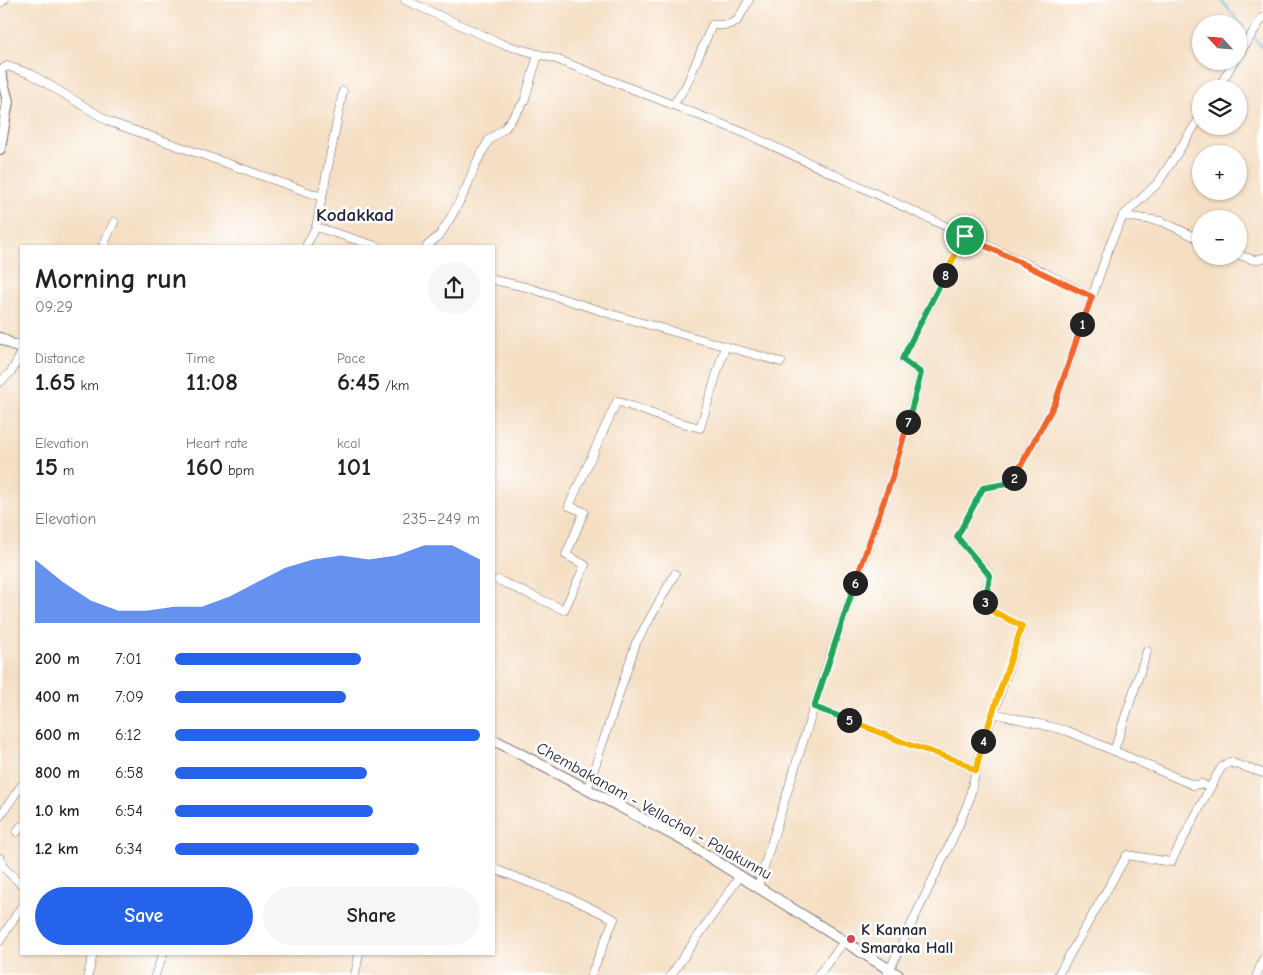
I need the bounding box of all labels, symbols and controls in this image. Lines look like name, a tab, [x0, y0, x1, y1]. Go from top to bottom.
north arrow	[1192, 15, 1248, 70]
map controls	[1192, 15, 1247, 265]
button: layers	[1192, 80, 1247, 135]
button: +	[1192, 145, 1247, 200]
district label: Kodakkad	[316, 204, 394, 226]
button: −	[1192, 210, 1247, 265]
pin	[944, 215, 986, 257]
icon: arrive	[951, 222, 979, 250]
button: share	[428, 262, 480, 314]
pin: 8	[932, 262, 958, 288]
text: Morning run	[35, 263, 187, 295]
text: 8	[942, 267, 949, 284]
text: 09:29	[35, 298, 73, 316]
pin: 1	[1070, 312, 1094, 336]
text: 1	[1080, 316, 1085, 333]
text: Distance	[35, 350, 85, 367]
text: Time	[186, 350, 215, 367]
text: Pace	[337, 350, 365, 367]
text: 1.65	[35, 367, 76, 396]
text: 11:08	[186, 367, 238, 396]
text: 6:45	[337, 367, 380, 396]
text: km	[76, 377, 99, 394]
text: /km	[380, 377, 409, 394]
pin: 7	[896, 410, 920, 434]
text: 7	[905, 414, 912, 431]
text: Elevation	[35, 435, 89, 452]
text: Heart rate	[186, 435, 248, 452]
text: kcal	[337, 435, 361, 452]
text: 15	[35, 452, 58, 481]
text: 160	[186, 452, 223, 481]
text: 101	[337, 452, 371, 481]
text: m	[58, 462, 74, 479]
text: bpm	[223, 462, 254, 479]
pin: 2	[1002, 466, 1026, 490]
text: 2	[1011, 470, 1018, 487]
text: Elevation	[35, 510, 96, 528]
text: 235–249 m	[402, 510, 480, 528]
pin: 6	[842, 570, 868, 596]
text: 6	[852, 575, 859, 592]
pin: 3	[972, 590, 998, 614]
text: 3	[982, 594, 989, 611]
text: 200 m	[35, 650, 80, 668]
text: 7:01	[115, 650, 142, 668]
text: 400 m	[35, 688, 79, 706]
text: 7:09	[115, 688, 144, 706]
pin: 5	[836, 708, 862, 732]
text: 5	[846, 712, 853, 729]
text: 600 m	[35, 726, 80, 744]
text: 6:12	[115, 726, 141, 744]
pin: 4	[970, 728, 996, 754]
text: 4	[980, 733, 987, 750]
street label: Chembakanam - Vellachal - Palakunnu	[533, 739, 775, 883]
text: 800 m	[35, 764, 80, 782]
text: 6:58	[115, 764, 143, 782]
text: 1.0 km	[35, 802, 80, 820]
text: 6:54	[115, 802, 143, 820]
text: 1.2 km	[35, 840, 78, 858]
text: 6:34	[115, 840, 142, 858]
button: Save	[35, 887, 253, 945]
button: Share	[263, 887, 480, 945]
place label: K Kannan Smaraka Hall	[861, 921, 953, 957]
marker: K Kannan Smaraka Hall	[845, 933, 857, 945]

